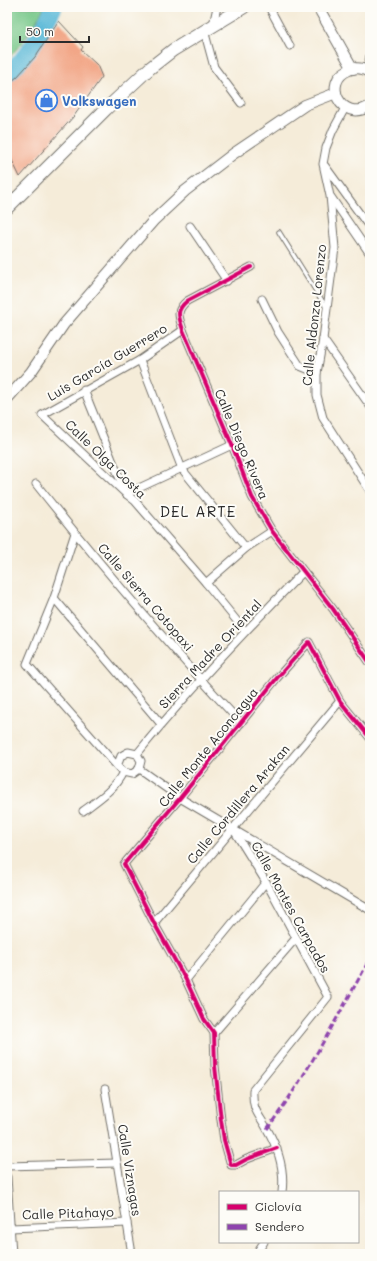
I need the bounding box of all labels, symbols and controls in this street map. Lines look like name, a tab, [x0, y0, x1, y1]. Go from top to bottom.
scale bar	[20, 18, 89, 44]
text: 50 m	[26, 23, 54, 39]
shop icon: Volkswagen	[33, 88, 59, 114]
place label: Volkswagen	[62, 92, 137, 109]
street label: Calle Aldonza Lorenzo	[298, 243, 329, 387]
street label: Luis García Guerrero	[44, 319, 170, 404]
street label: Calle Diego Rivera	[212, 386, 273, 502]
street label: Calle Olga Costa	[62, 415, 151, 502]
district label: DEL ARTE	[160, 501, 236, 521]
street label: Calle Sierra Cotopaxi	[95, 539, 198, 654]
street label: Sierra Madre Oriental	[155, 595, 265, 712]
street label: Calle Monte Aconcagua	[154, 683, 261, 810]
street label: Calle Cordillera Arakan	[183, 740, 293, 867]
street label: Calle Montes Carpados	[248, 838, 335, 976]
street label: Calle Viznagas	[115, 1123, 146, 1217]
legend	[219, 1191, 359, 1243]
text: Ciclovía	[255, 1198, 302, 1214]
street label: Calle Pitahayo	[22, 1202, 114, 1223]
text: Sendero	[255, 1218, 304, 1234]

